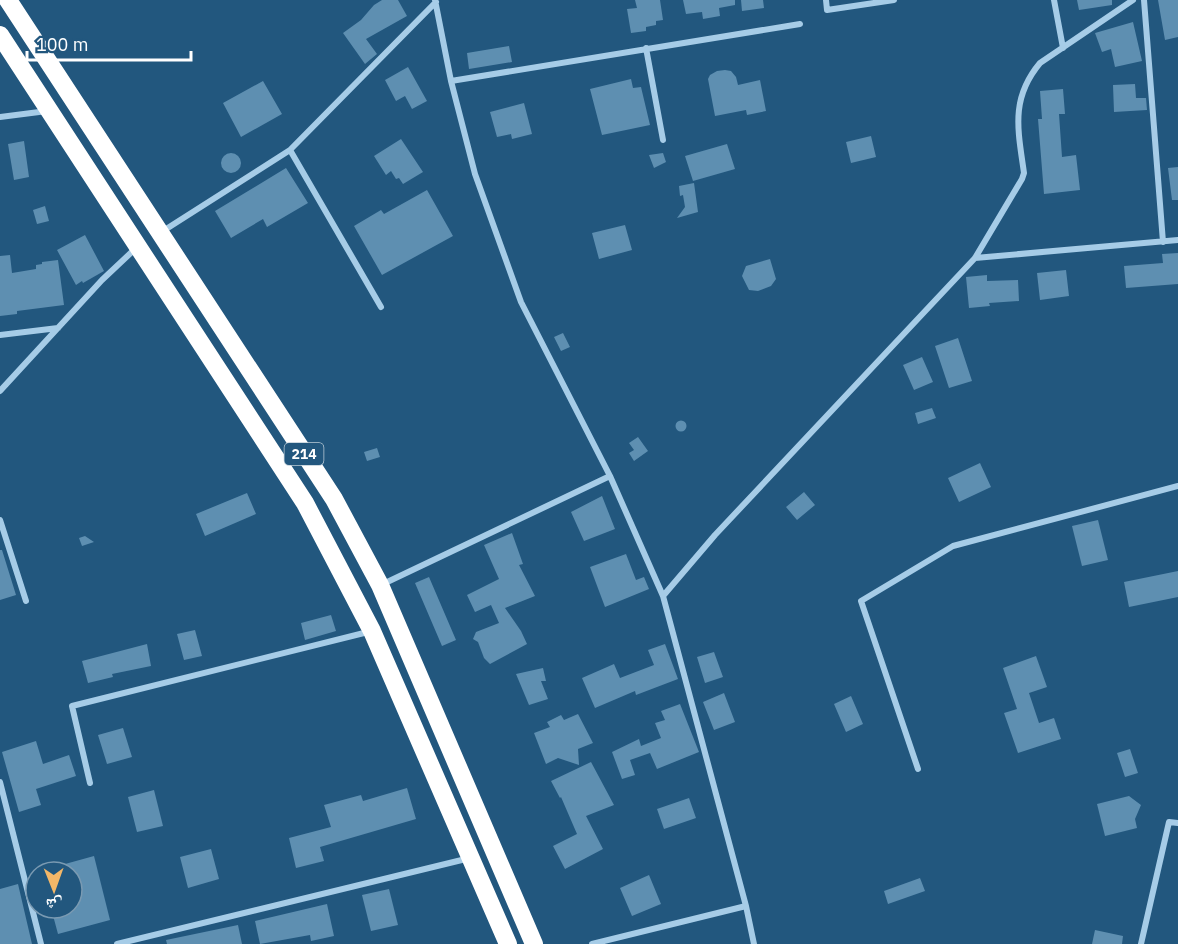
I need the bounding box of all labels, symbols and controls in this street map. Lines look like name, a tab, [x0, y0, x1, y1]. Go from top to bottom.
scale bar	[27, 24, 190, 62]
text: 100 m	[36, 33, 88, 56]
road number: 214	[284, 443, 324, 465]
north arrow	[24, 860, 84, 920]
text: ش	[46, 895, 63, 915]

